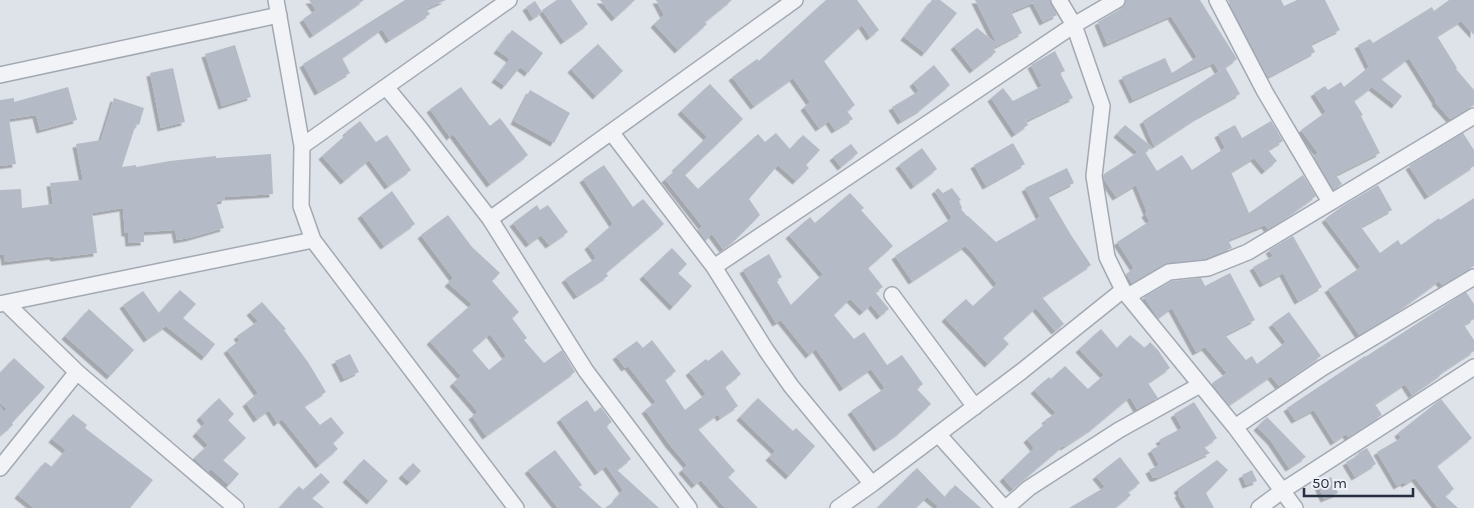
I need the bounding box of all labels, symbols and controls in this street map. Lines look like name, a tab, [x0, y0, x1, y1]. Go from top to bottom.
scale bar	[1304, 466, 1413, 498]
text: 50 m	[1312, 474, 1347, 492]

